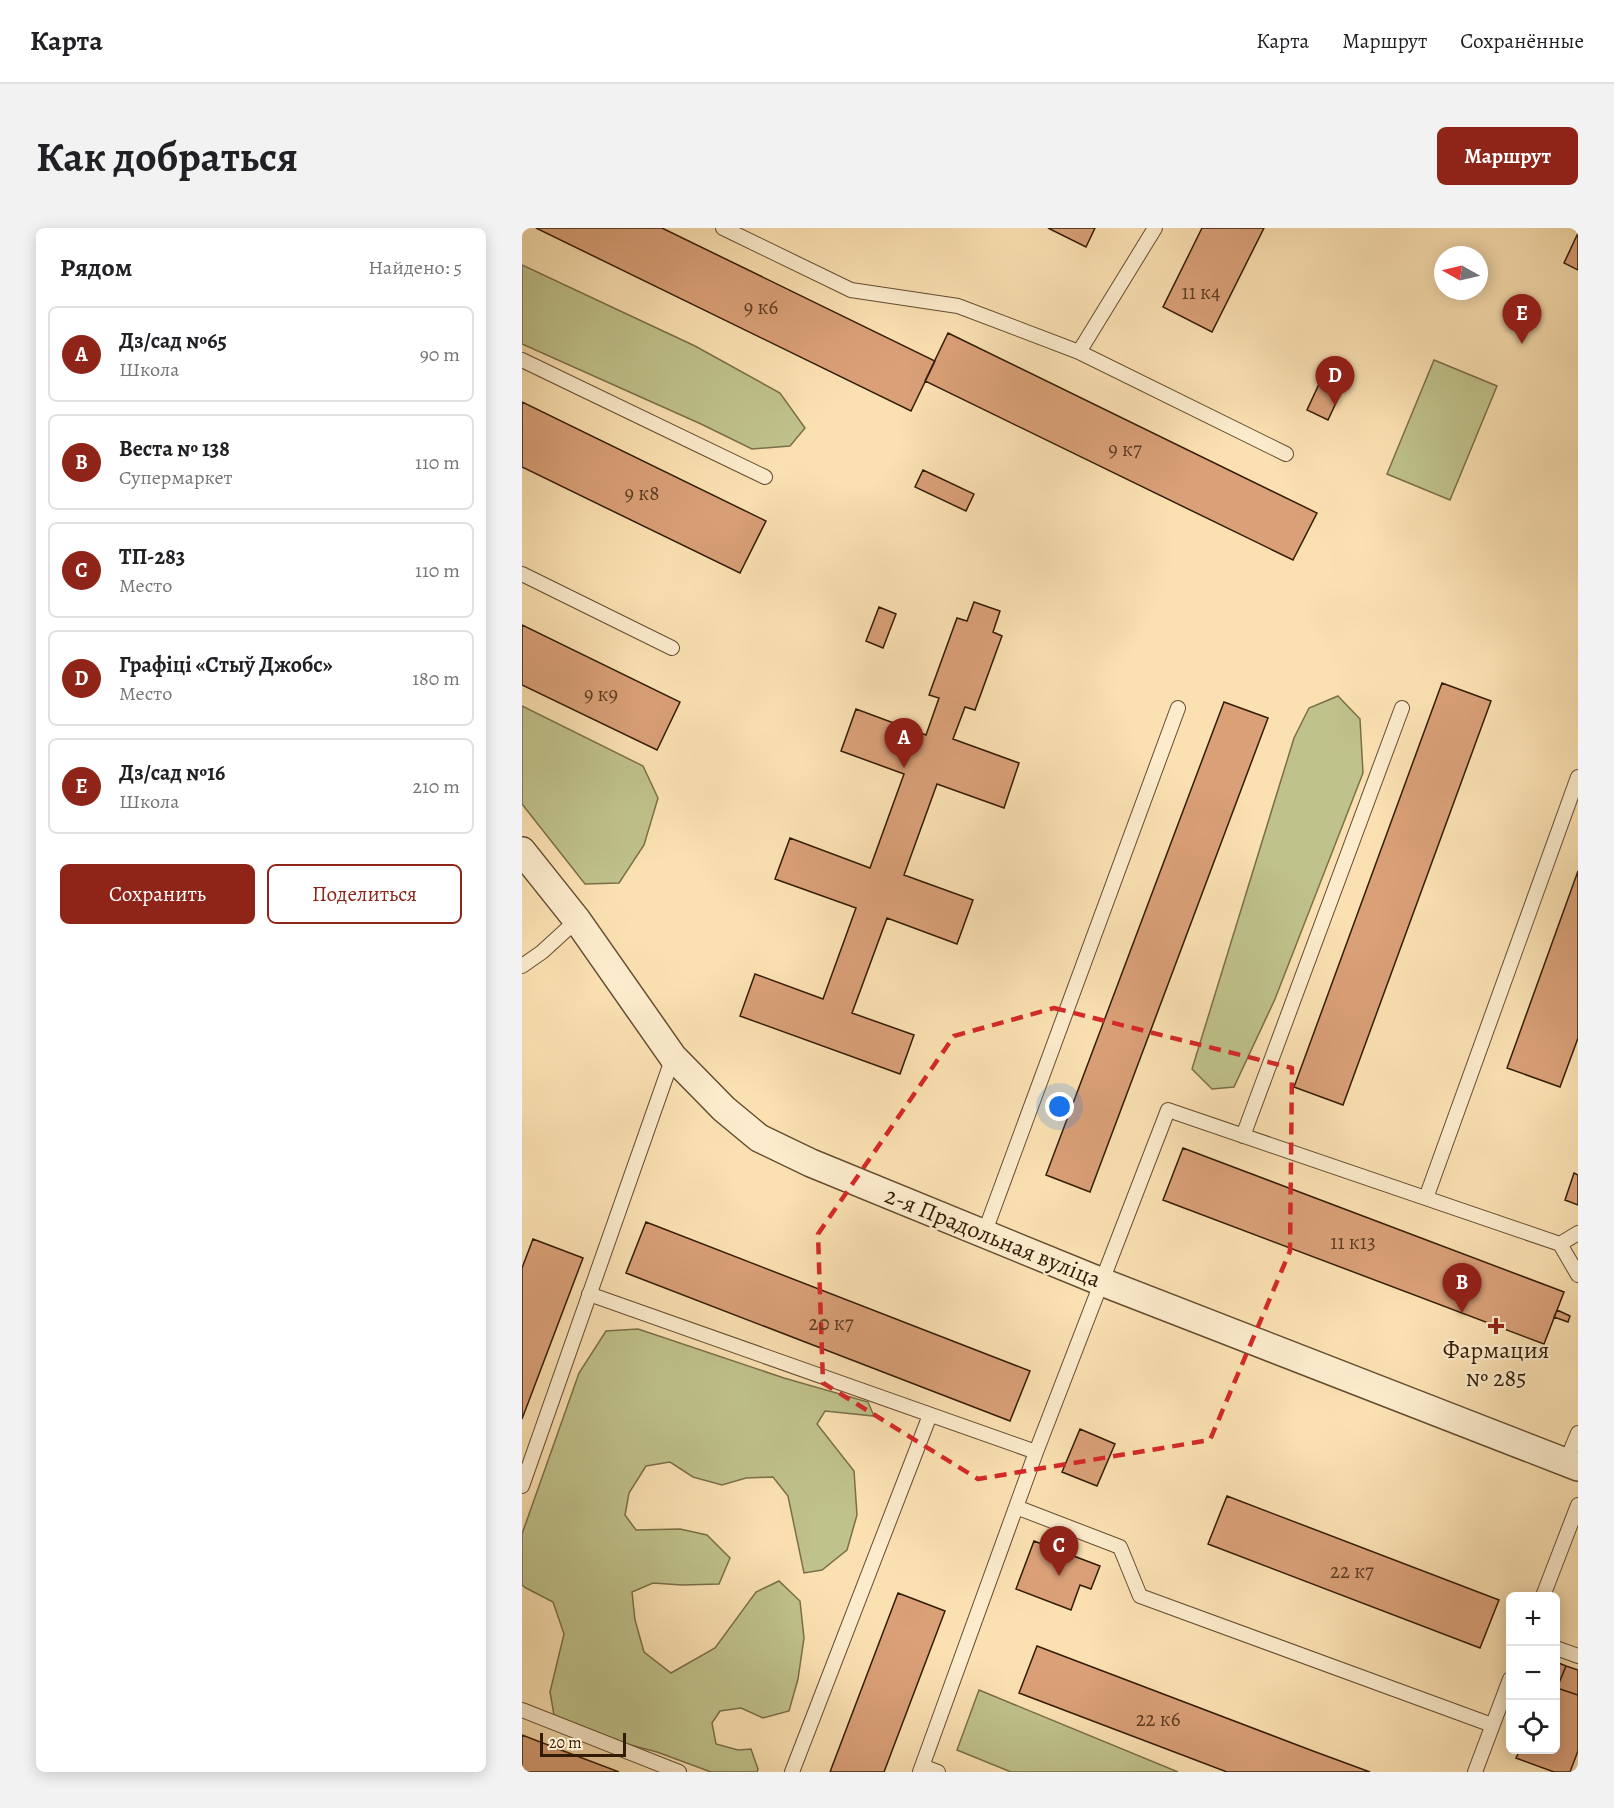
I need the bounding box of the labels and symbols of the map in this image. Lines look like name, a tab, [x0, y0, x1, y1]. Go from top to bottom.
north arrow	[1434, 246, 1488, 300]
house number: 11 к4	[1182, 278, 1220, 306]
house number: 9 к6	[744, 293, 778, 321]
pin: E	[1502, 294, 1542, 344]
pin: D	[1316, 356, 1354, 406]
house number: 9 к7	[1108, 435, 1142, 463]
house number: 9 к8	[625, 479, 659, 507]
house number: 9 к9	[584, 680, 618, 708]
pin: A	[884, 718, 923, 768]
your location	[1045, 1092, 1074, 1121]
street label: 2-я Прадольная вуліца	[880, 1179, 1106, 1295]
house number: 11 к13	[1330, 1228, 1376, 1256]
pin: B	[1442, 1264, 1482, 1313]
house number: 20 к7	[808, 1309, 854, 1337]
marker: Фармация № 285	[1489, 1319, 1503, 1333]
place label: Фармация № 285	[1443, 1334, 1549, 1394]
pin: C	[1040, 1526, 1078, 1576]
house number: 22 к7	[1330, 1557, 1374, 1585]
house number: 22 к6	[1136, 1705, 1181, 1733]
scale bar	[540, 1730, 626, 1758]

